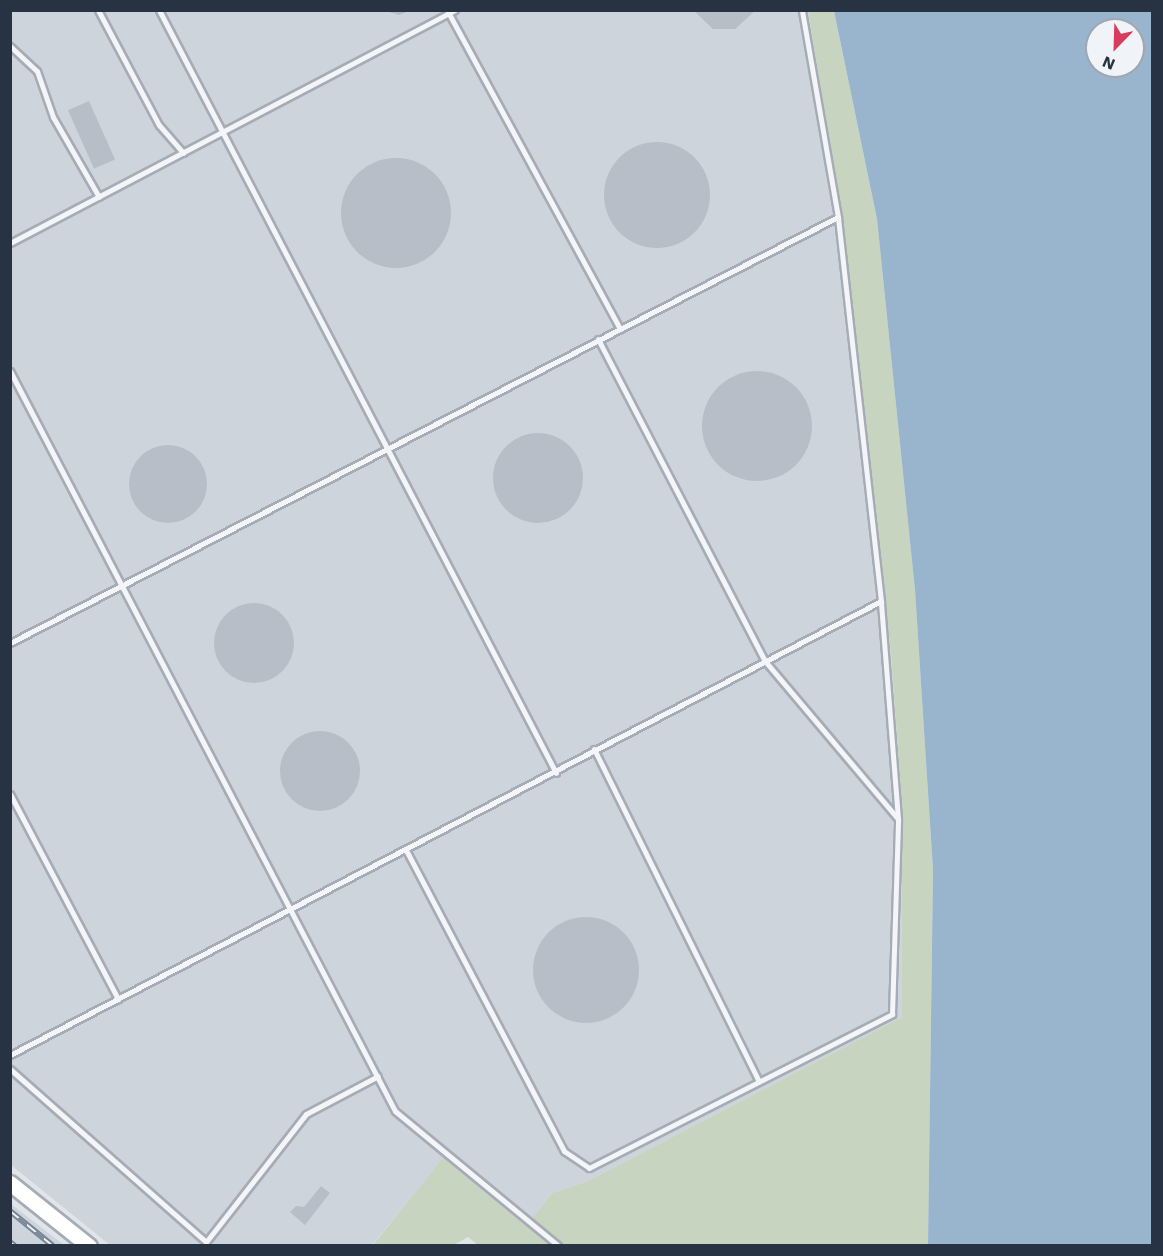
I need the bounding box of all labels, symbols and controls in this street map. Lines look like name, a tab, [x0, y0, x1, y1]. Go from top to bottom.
north arrow	[1085, 18, 1145, 78]
text: N	[1099, 52, 1118, 74]

